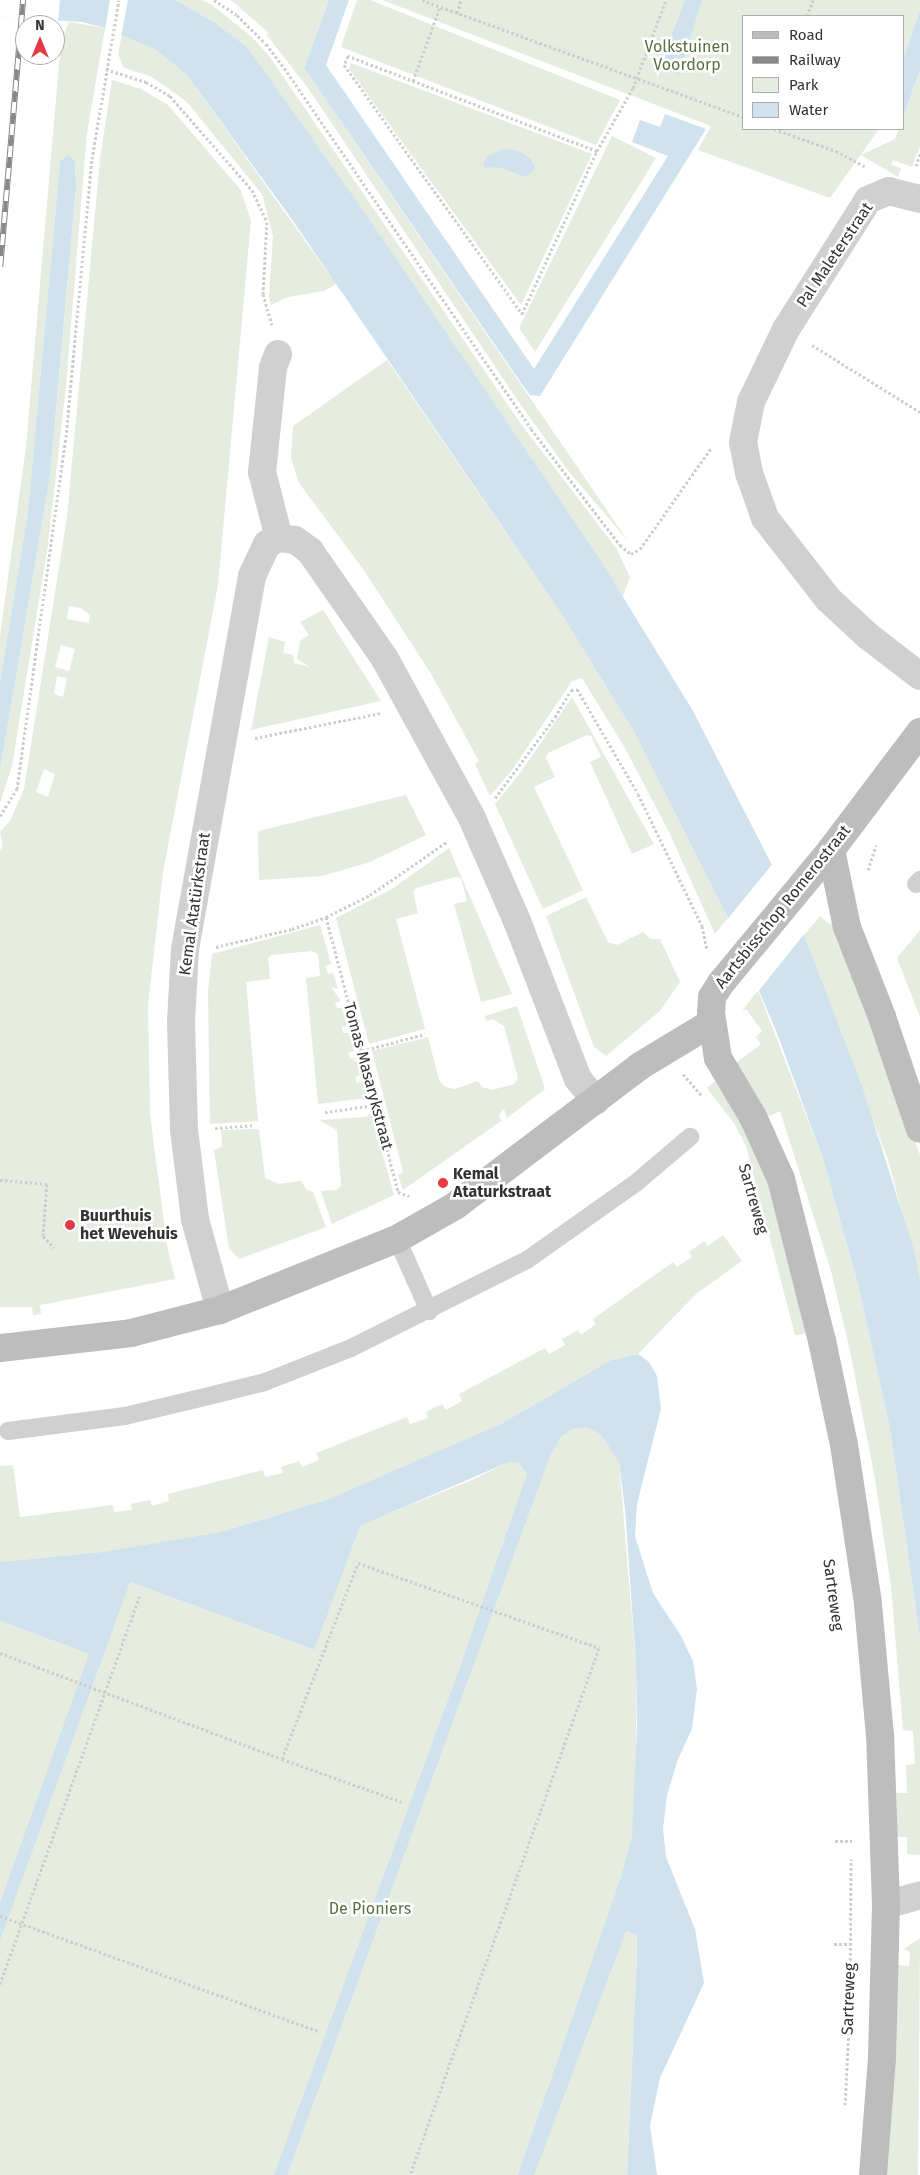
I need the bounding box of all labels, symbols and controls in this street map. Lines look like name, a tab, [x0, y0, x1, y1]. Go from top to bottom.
north arrow	[15, 15, 65, 65]
legend	[742, 15, 905, 130]
text: N	[35, 17, 45, 34]
text: Road	[789, 26, 824, 44]
park label: Volkstuinen Voordorp	[644, 37, 730, 75]
text: Railway	[789, 51, 841, 69]
text: Park	[789, 76, 819, 94]
text: Water	[789, 101, 828, 119]
street label: Pal Maleterstraat	[793, 199, 877, 311]
street label: Aartsbisschop Romerostraat	[711, 822, 855, 992]
street label: Kemal Atatürkstraat	[175, 831, 215, 977]
street label: Tomas Masarykstraat	[339, 1000, 397, 1152]
street label: Sartreweg	[734, 1162, 772, 1236]
place label: Kemal Ataturkstraat	[453, 1164, 551, 1202]
marker: Kemal Ataturkstraat	[437, 1177, 449, 1189]
place label: Buurthuis het Wevehuis	[80, 1206, 178, 1244]
marker: Buurthuis het Wevehuis	[64, 1219, 76, 1231]
street label: Sartreweg	[818, 1558, 848, 1632]
park label: De Pioniers	[329, 1899, 411, 1919]
street label: Sartreweg	[838, 1963, 860, 2035]

